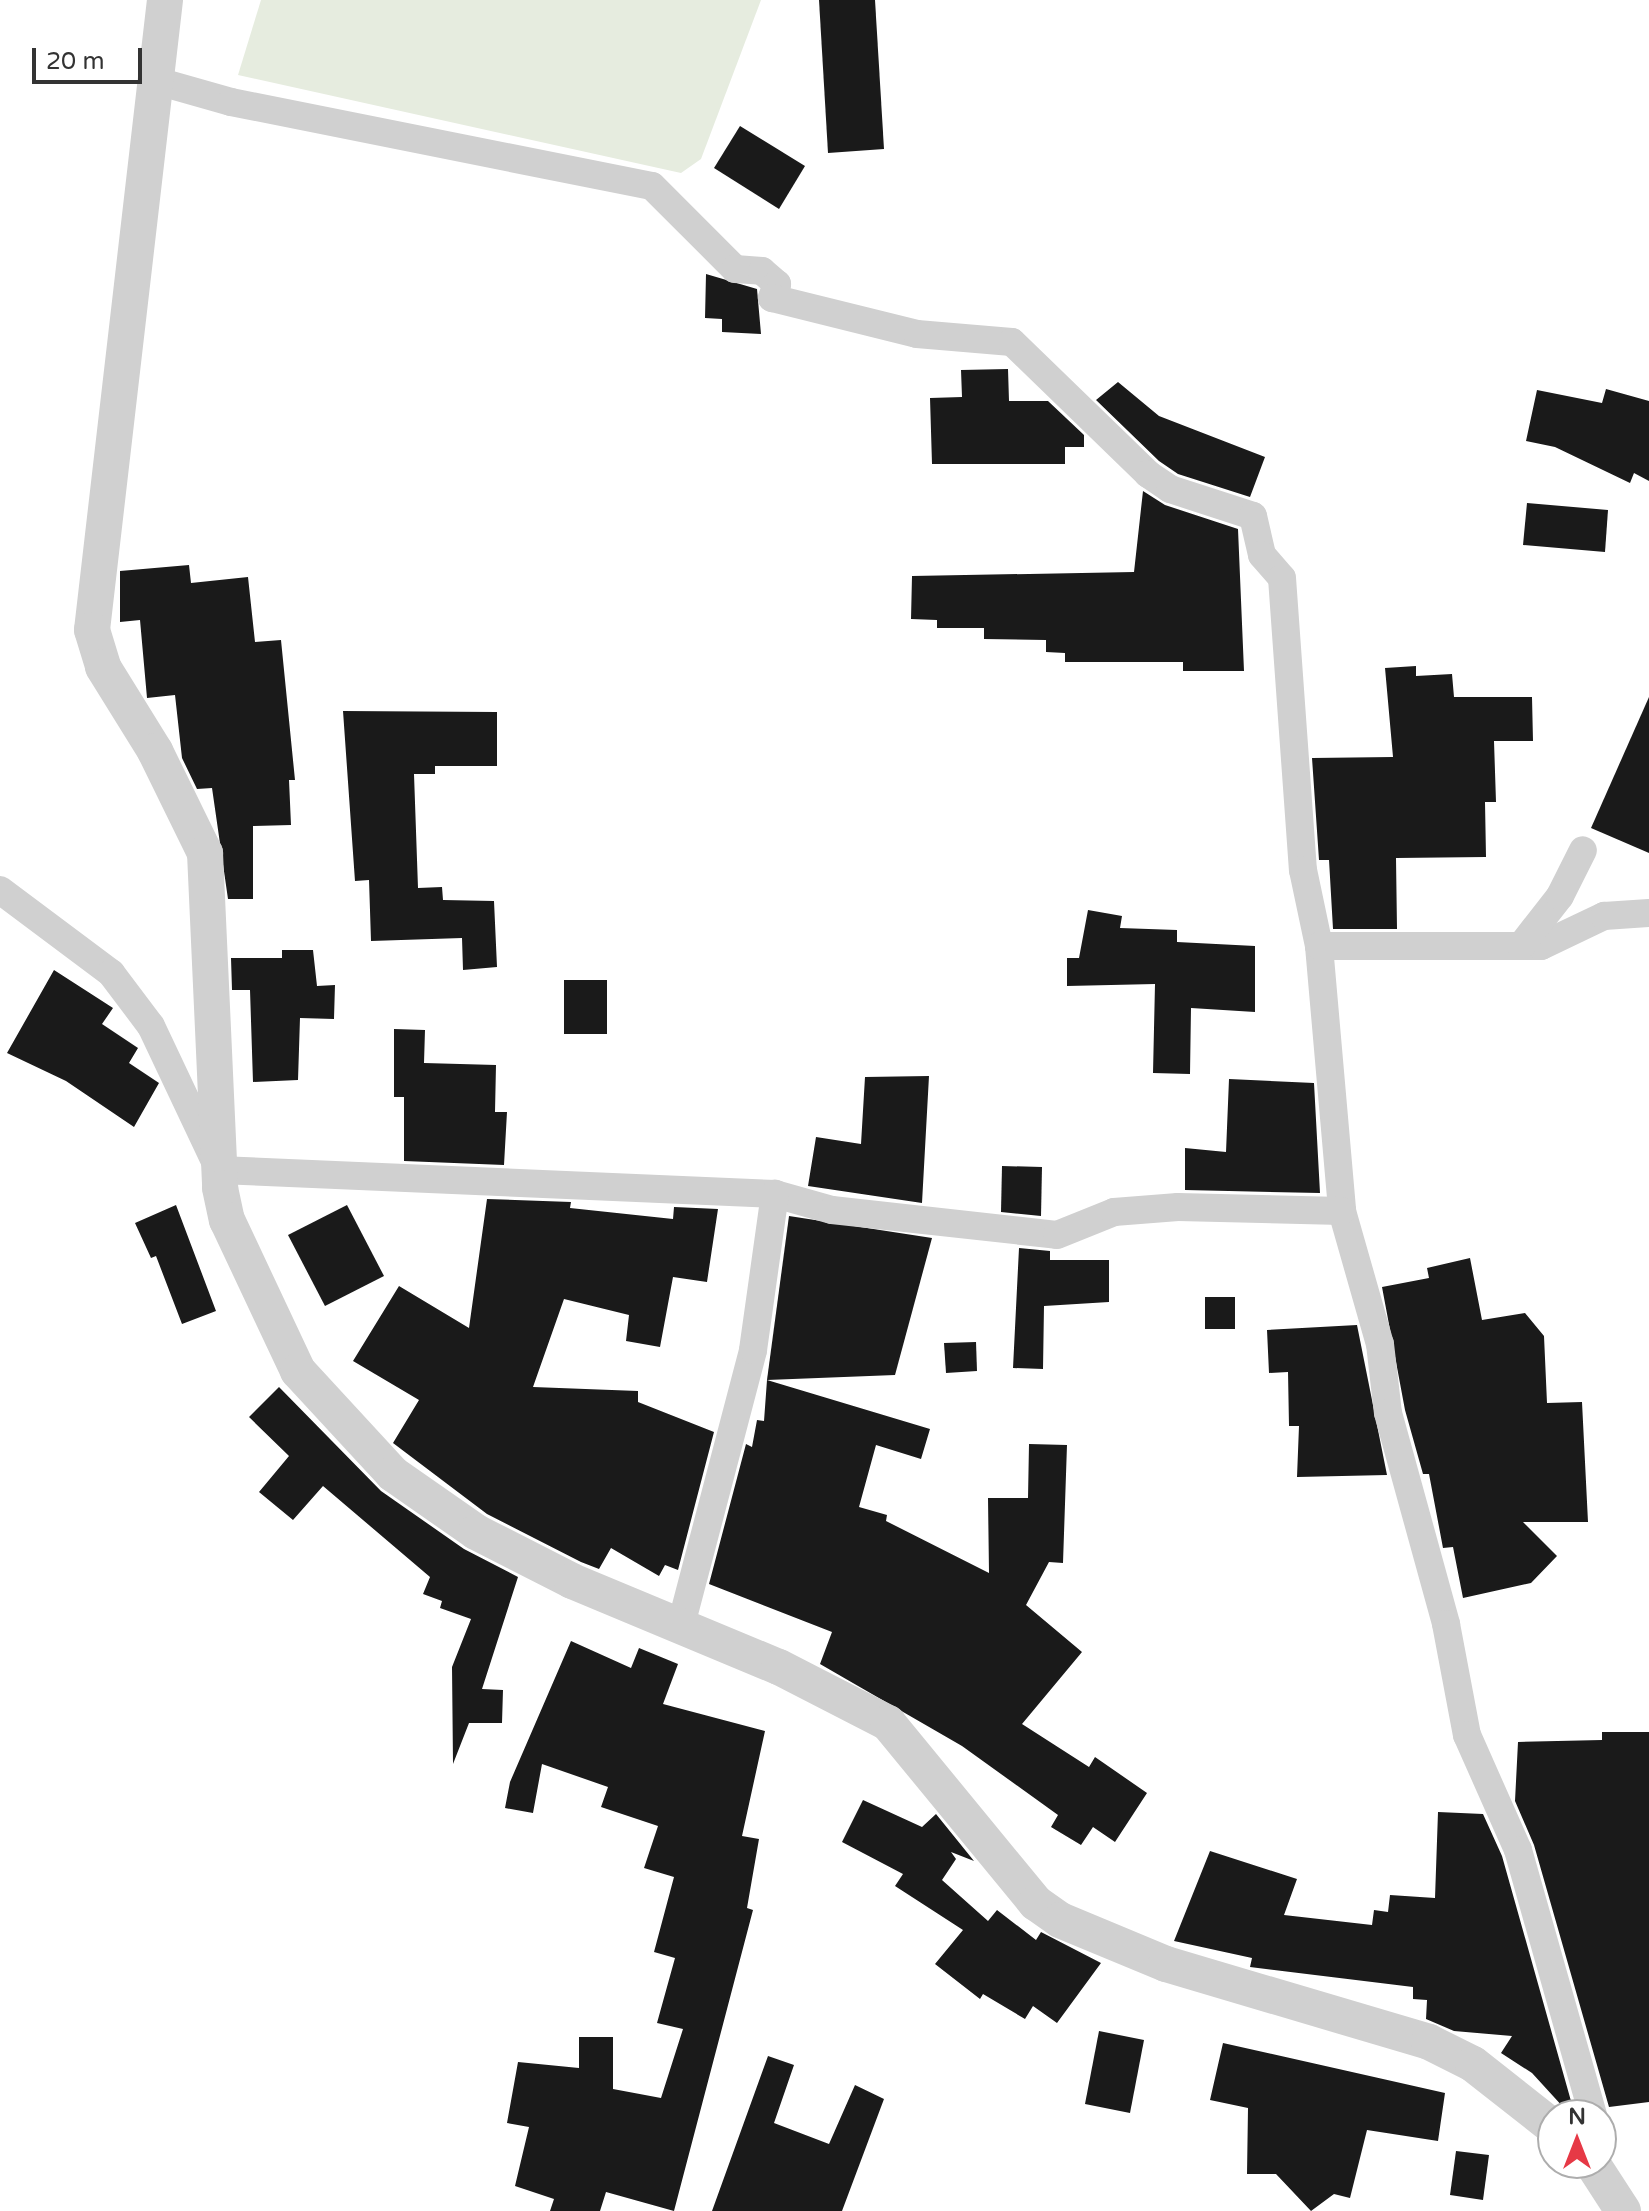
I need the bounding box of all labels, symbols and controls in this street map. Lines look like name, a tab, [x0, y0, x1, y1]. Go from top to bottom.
scale bar	[36, 32, 146, 82]
text: 20 m	[46, 47, 104, 76]
north arrow	[1537, 2099, 1617, 2179]
text: N	[1568, 2104, 1586, 2130]

